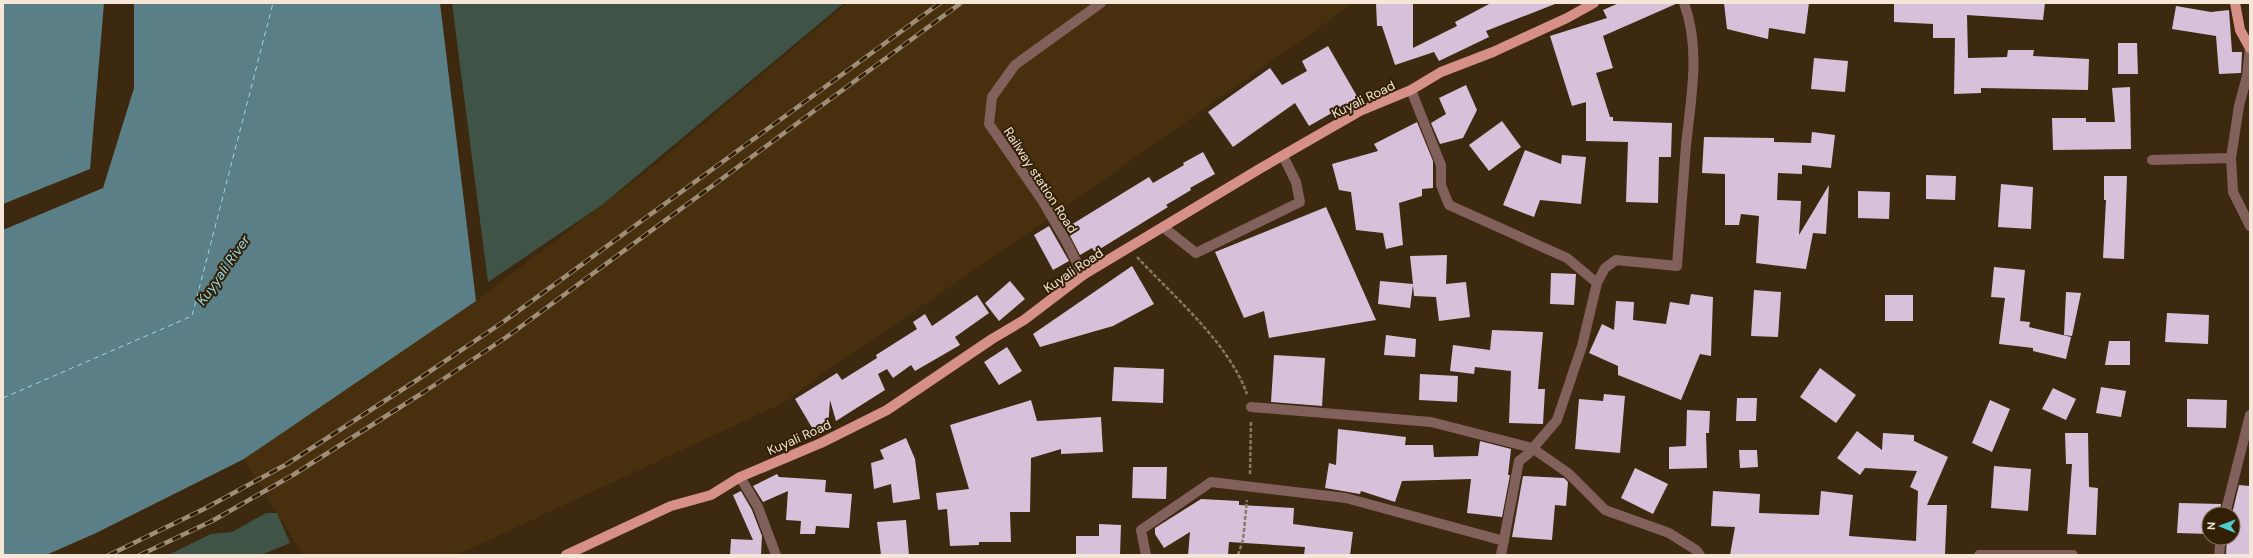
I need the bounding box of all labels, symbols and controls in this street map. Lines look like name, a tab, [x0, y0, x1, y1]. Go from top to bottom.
street label: Kuyali Road	[1329, 77, 1398, 122]
street label: Railway station Road	[1000, 124, 1081, 237]
water label: Kuyyali River	[192, 231, 254, 309]
street label: Kuyali Road	[1040, 244, 1106, 297]
street label: Kuyali Road	[764, 416, 834, 459]
north arrow	[2201, 506, 2241, 546]
text: N	[2204, 522, 2218, 530]

